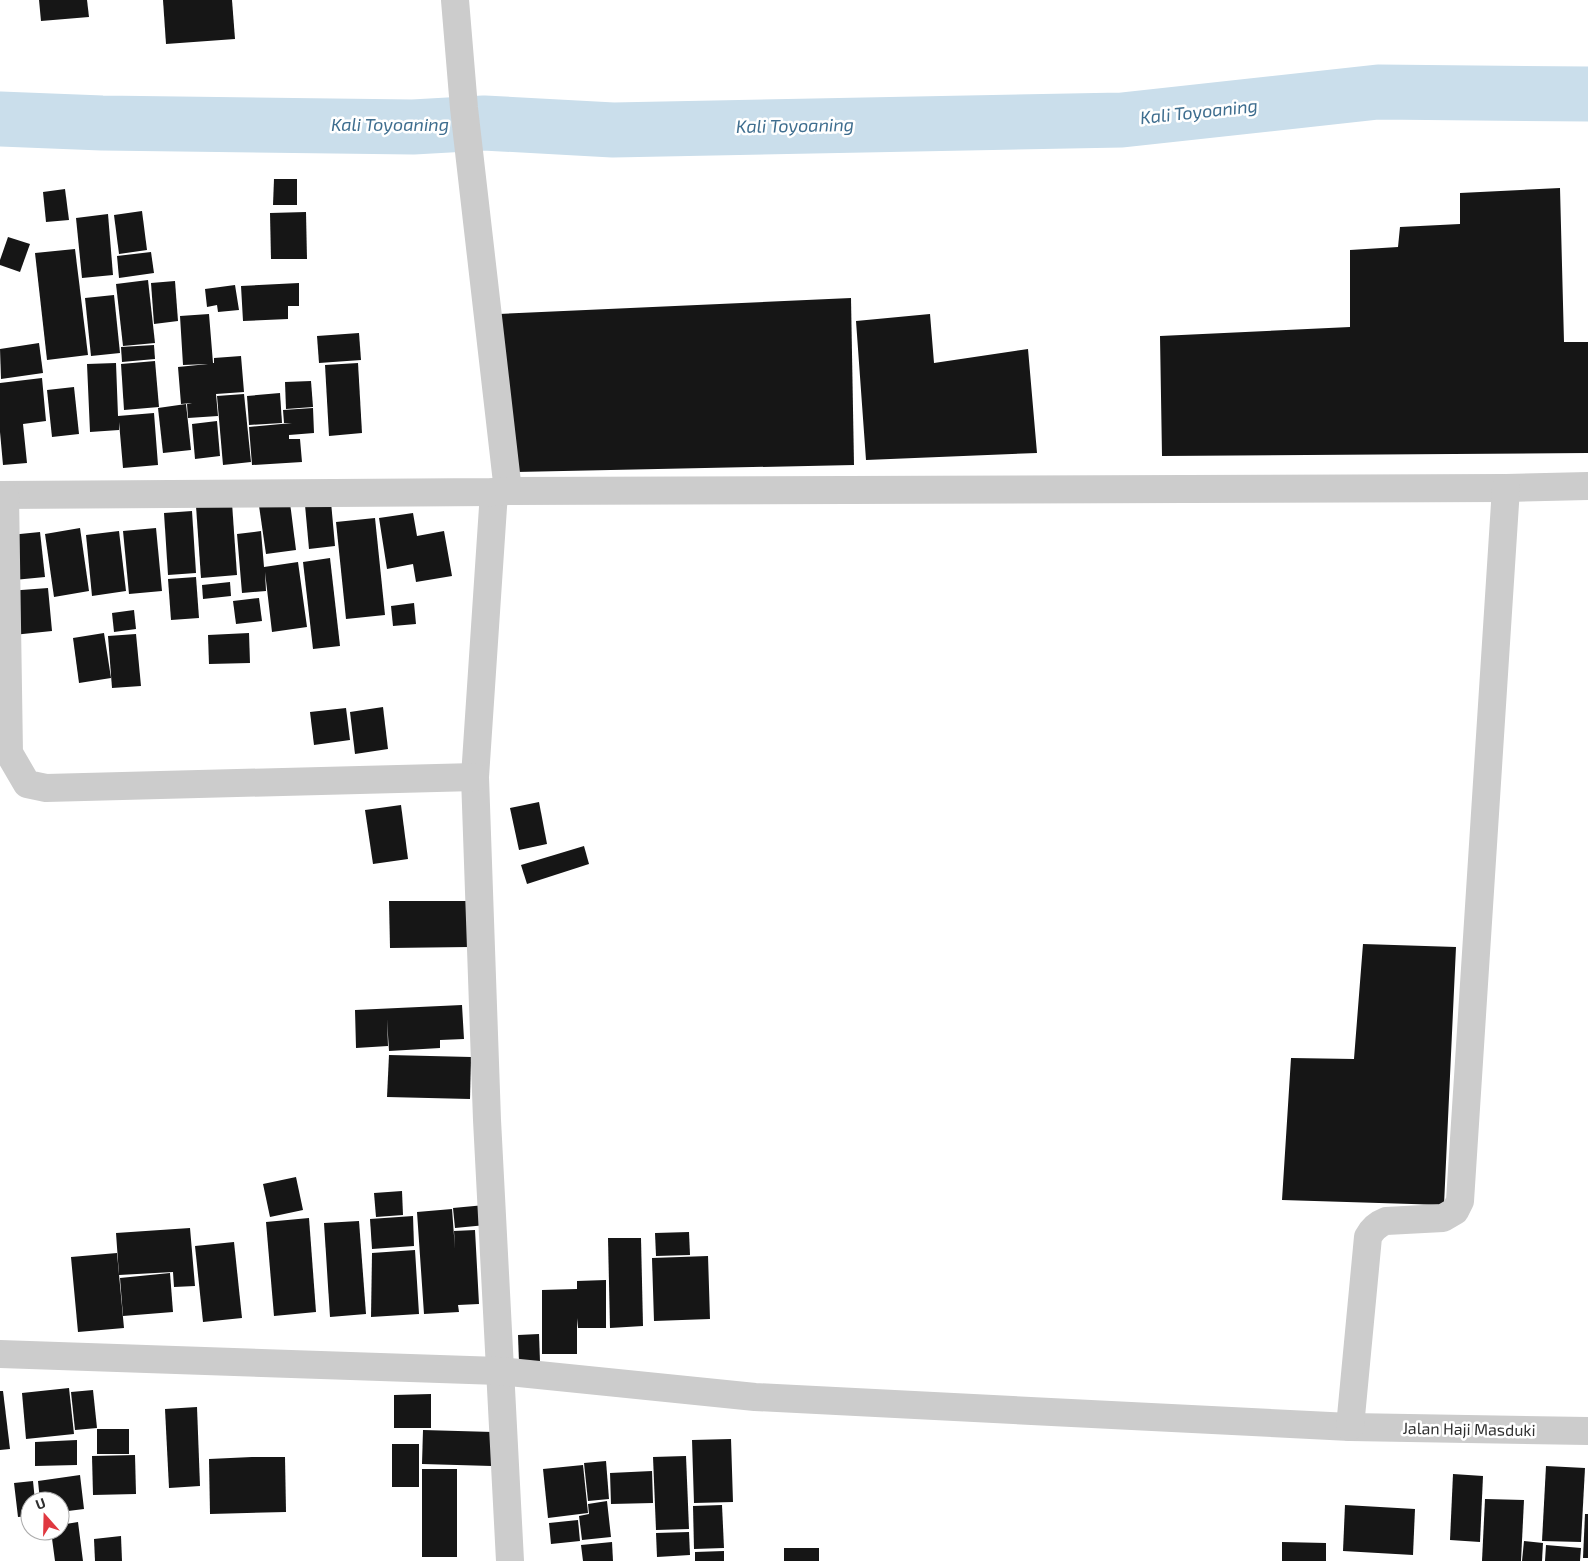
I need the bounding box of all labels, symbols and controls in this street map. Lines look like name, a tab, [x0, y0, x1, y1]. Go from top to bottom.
water label: Kali Toyoaning	[1139, 94, 1259, 128]
water label: Kali Toyoaning	[331, 113, 449, 135]
water label: Kali Toyoaning	[736, 113, 854, 137]
street label: Jalan Haji Masduki	[1402, 1418, 1536, 1440]
north arrow	[20, 1491, 70, 1541]
text: U	[33, 1494, 48, 1513]

